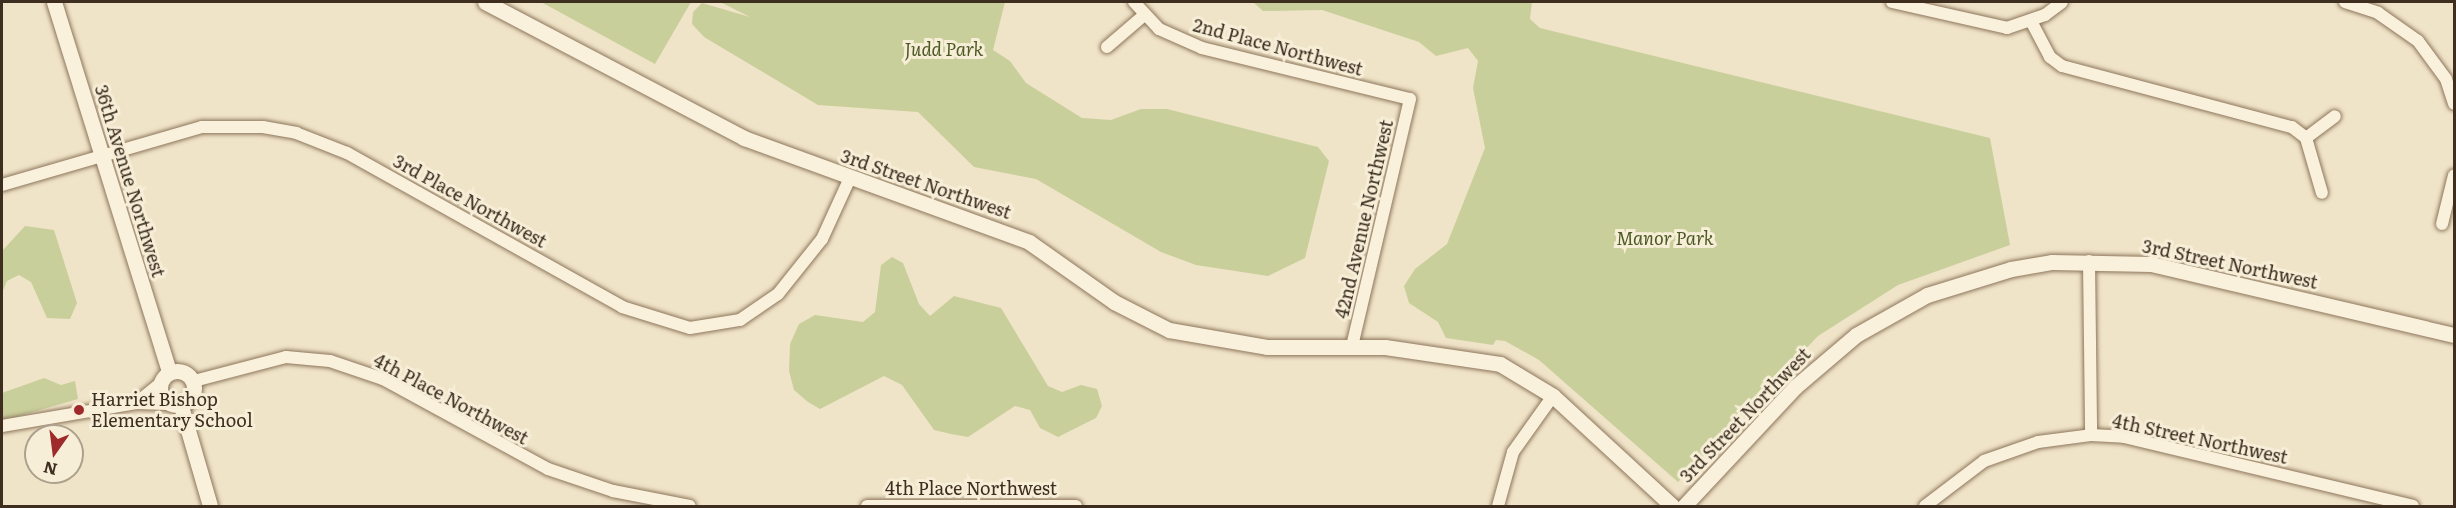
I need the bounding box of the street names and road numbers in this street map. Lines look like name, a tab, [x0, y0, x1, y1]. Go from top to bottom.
street label: 2nd Place Northwest	[1191, 14, 1365, 80]
street label: 36th Avenue Northwest	[90, 82, 170, 280]
street label: 42nd Avenue Northwest	[1331, 118, 1397, 320]
street label: 3rd Street Northwest	[838, 145, 1014, 223]
street label: 3rd Place Northwest	[390, 150, 550, 252]
street label: 3rd Street Northwest	[2140, 235, 2320, 293]
street label: 3rd Street Northwest	[1675, 343, 1815, 487]
street label: 4th Place Northwest	[370, 349, 532, 449]
street label: 4th Street Northwest	[2110, 410, 2290, 468]
street label: 4th Place Northwest	[885, 477, 1057, 499]

